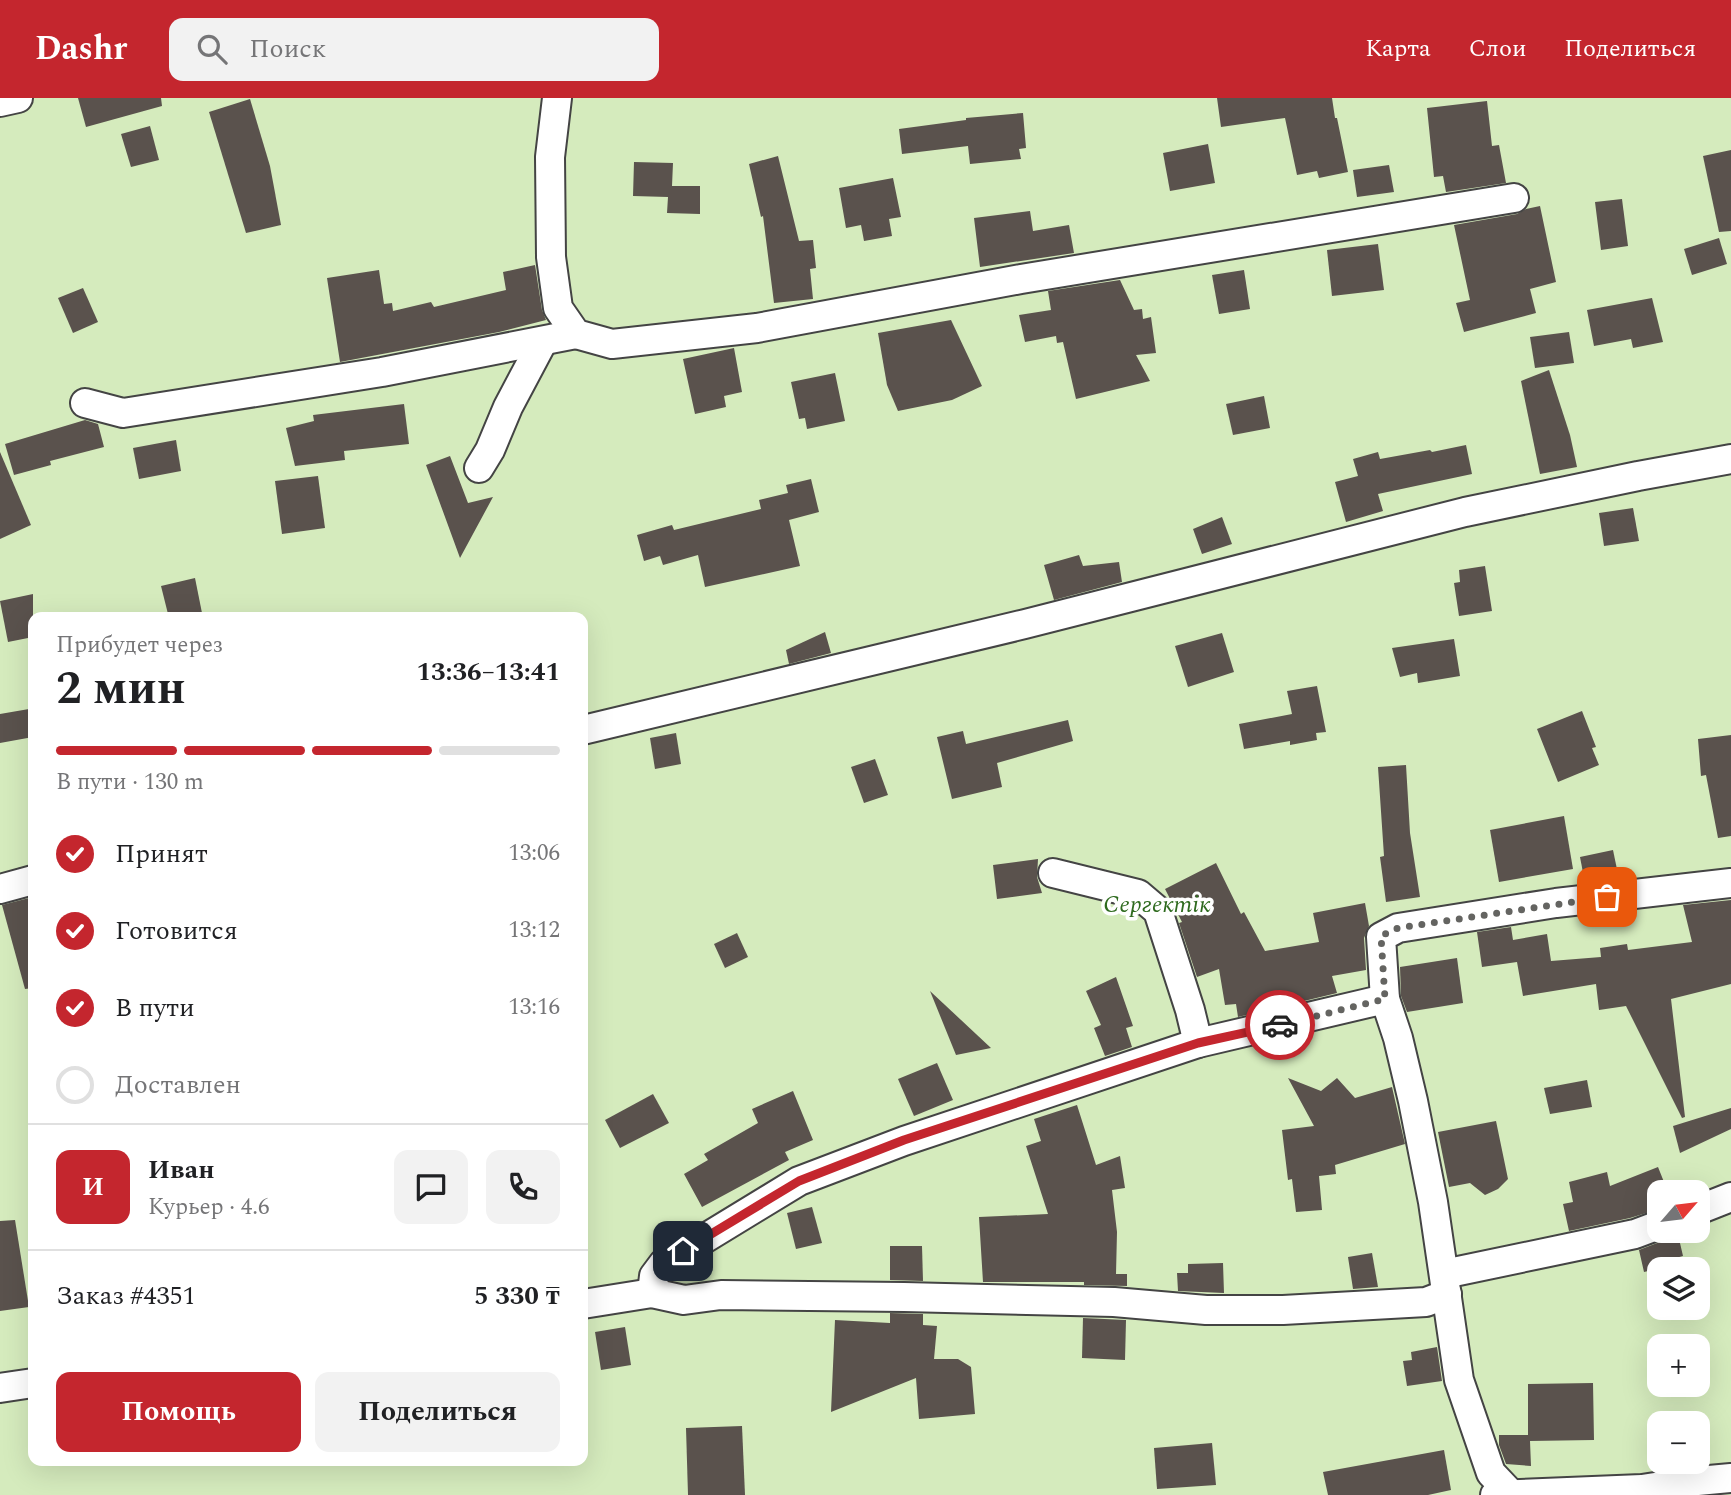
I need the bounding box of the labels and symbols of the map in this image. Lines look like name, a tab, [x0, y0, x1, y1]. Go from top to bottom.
pin	[1577, 867, 1637, 927]
park label: Сергектік	[1103, 887, 1211, 923]
courier	[1245, 990, 1315, 1060]
north arrow	[1647, 1180, 1710, 1242]
pin	[653, 1221, 713, 1281]

